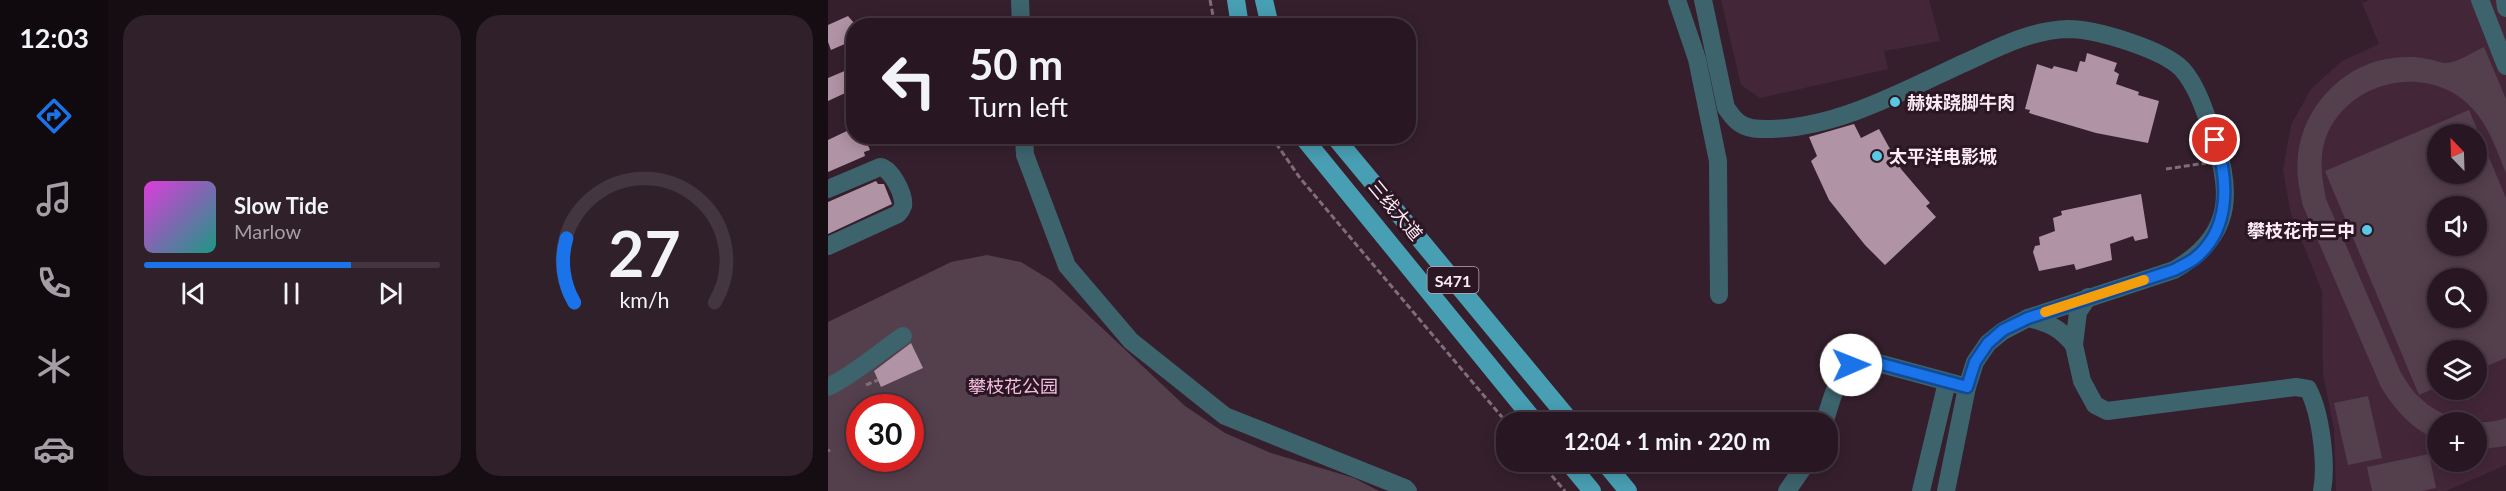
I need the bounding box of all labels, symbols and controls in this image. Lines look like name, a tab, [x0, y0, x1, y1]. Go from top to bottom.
text: 12:03	[19, 21, 89, 54]
text: 50 m	[969, 39, 1063, 89]
icon: left	[870, 42, 948, 120]
text: Turn left	[969, 90, 1068, 123]
place label: 赫妹跷脚牛肉	[1907, 91, 2015, 113]
icon: directions	[33, 95, 75, 137]
marker: 赫妹跷脚牛肉	[1888, 95, 1902, 109]
pin	[2189, 114, 2240, 165]
icon: arrive	[2198, 123, 2231, 156]
north arrow	[2427, 124, 2487, 184]
map controls	[2427, 124, 2487, 472]
place label: 太平洋电影城	[1889, 145, 1997, 167]
marker: 太平洋电影城	[1870, 149, 1884, 163]
street label: 三线大道	[1364, 175, 1428, 245]
icon: music	[33, 178, 75, 220]
text: Slow Tide	[234, 192, 329, 219]
button: sound	[2427, 196, 2487, 256]
text: 27	[608, 215, 680, 290]
text: Marlow	[234, 219, 301, 243]
place label: 攀枝花市三中	[2247, 219, 2355, 241]
marker: 攀枝花市三中	[2360, 223, 2374, 237]
icon: phone	[33, 262, 75, 304]
road number: S471	[1428, 267, 1478, 293]
button: search	[2427, 268, 2487, 328]
icon: previous	[177, 277, 210, 310]
icon: pause	[275, 277, 308, 310]
icon: next	[374, 277, 407, 310]
text: km/h	[619, 287, 669, 313]
position arrow	[1819, 333, 1883, 397]
button: layers	[2427, 340, 2487, 400]
icon: climate	[33, 345, 75, 387]
park label: 攀枝花公园	[968, 375, 1058, 397]
speed limit sign: 30	[846, 394, 924, 472]
button: +	[2427, 412, 2487, 472]
icon: car	[33, 428, 75, 470]
text: 12:04 · 1 min · 220 m	[1564, 428, 1770, 455]

